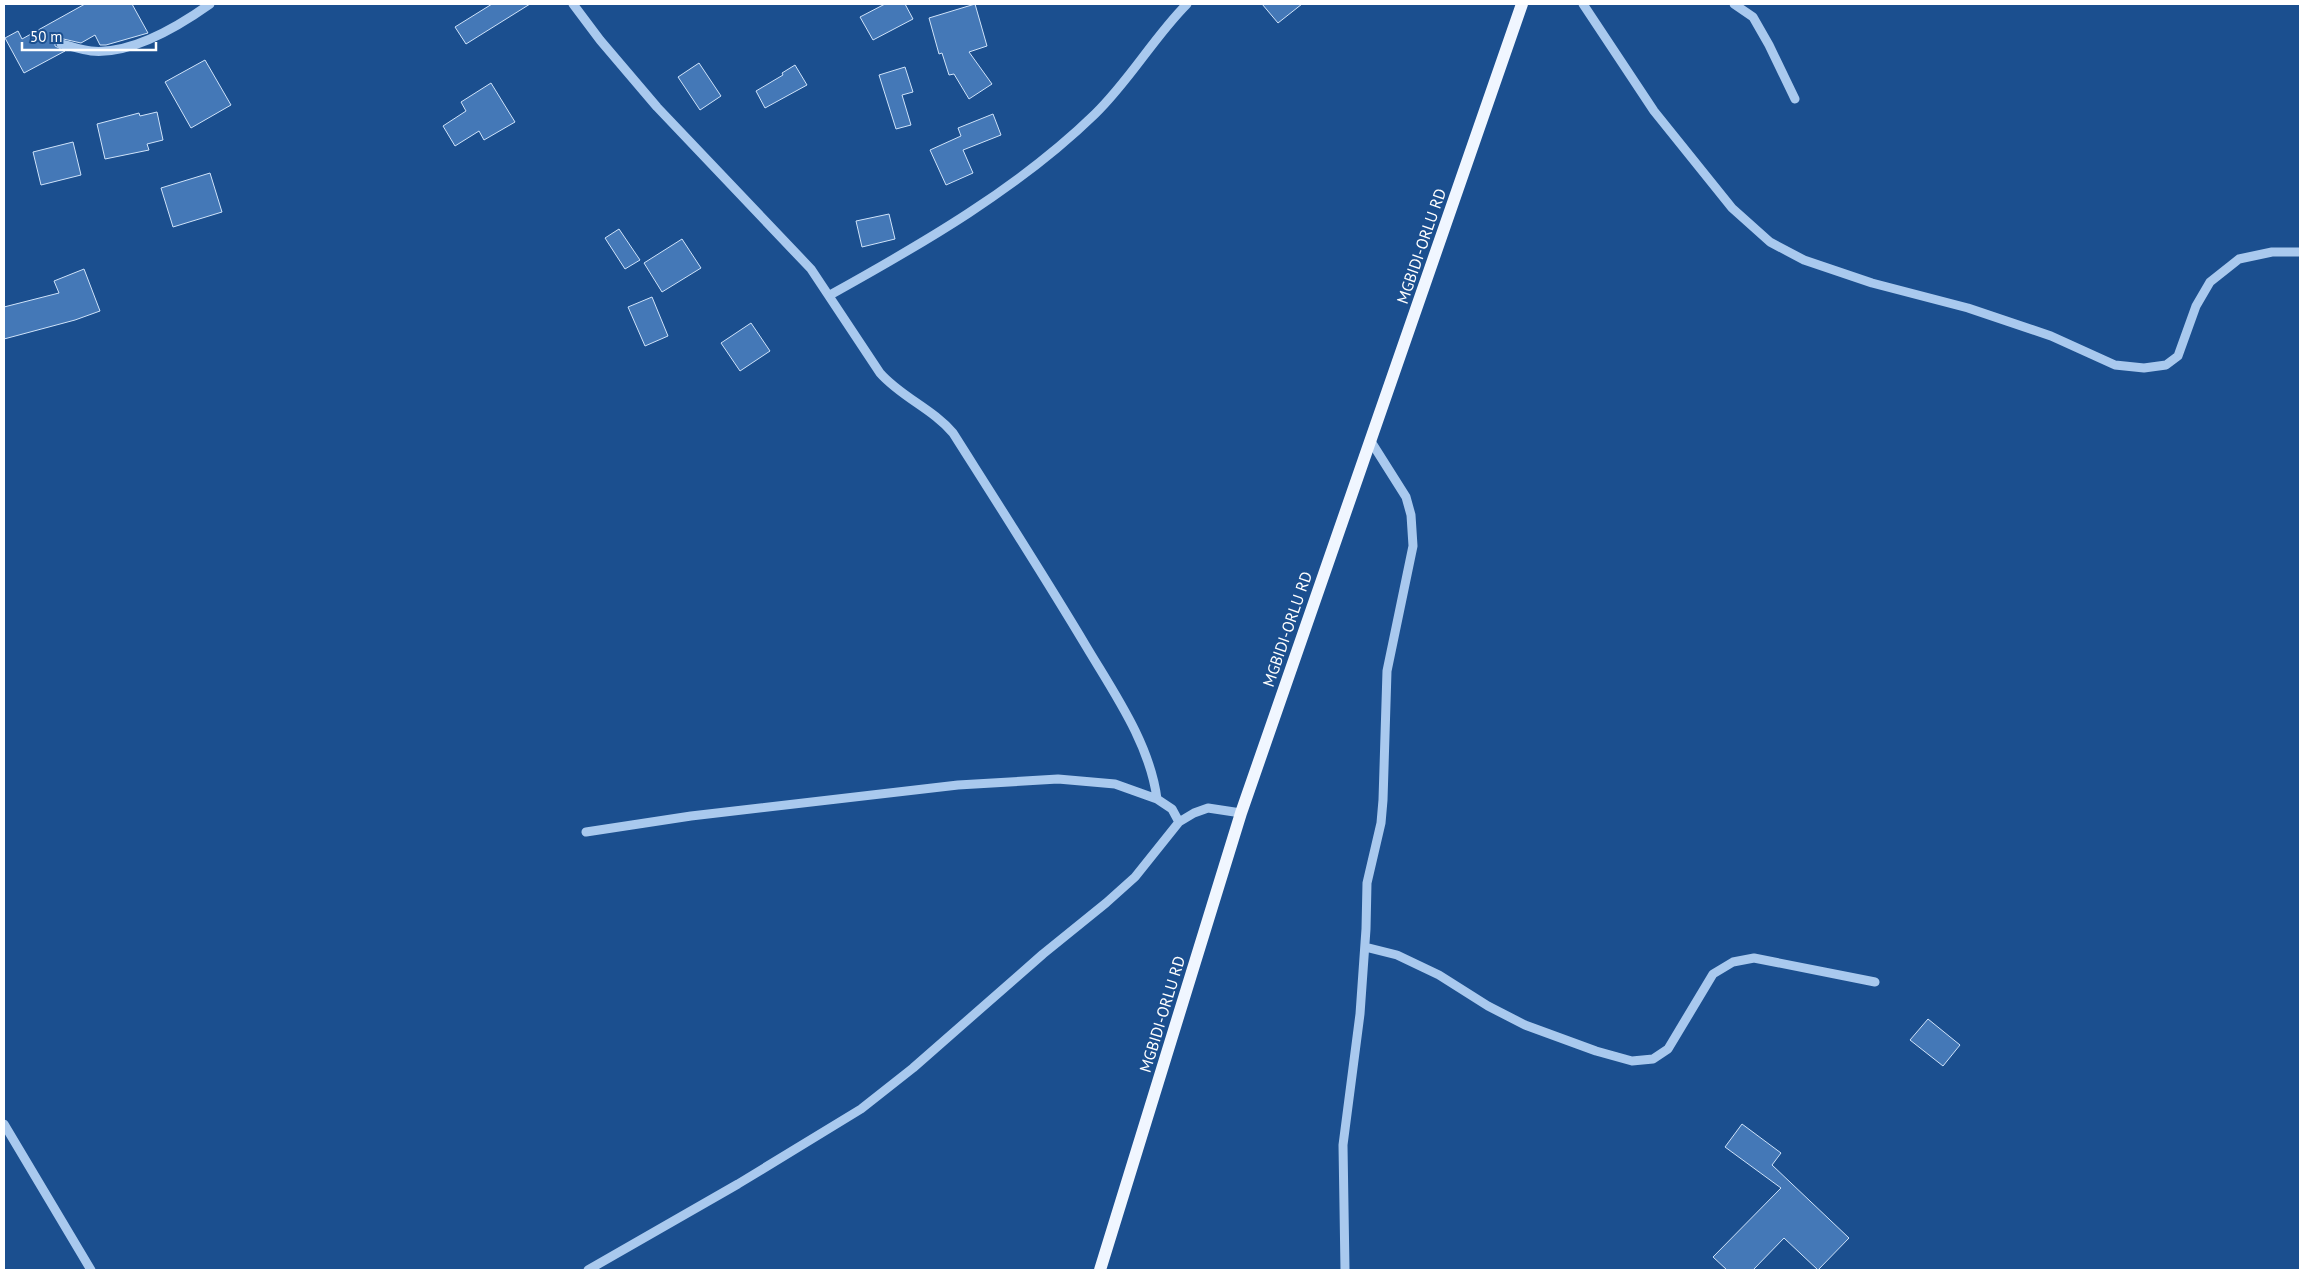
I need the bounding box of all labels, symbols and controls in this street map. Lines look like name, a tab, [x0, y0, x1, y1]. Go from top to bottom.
scale bar	[22, 20, 156, 52]
text: 50 m	[30, 27, 63, 46]
street label: MGBIDI-ORLU RD	[1392, 186, 1450, 306]
street label: MGBIDI-ORLU RD	[1258, 569, 1316, 689]
street label: MGBIDI-ORLU RD	[1135, 953, 1189, 1075]

